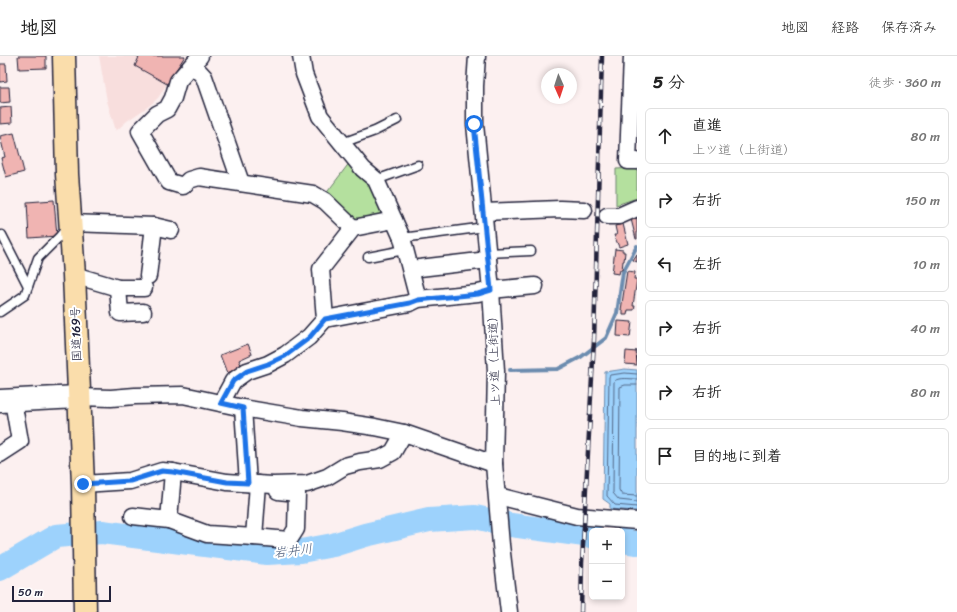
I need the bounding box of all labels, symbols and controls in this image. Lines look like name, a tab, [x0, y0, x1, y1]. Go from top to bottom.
text: 地図	[20, 11, 58, 44]
text: 地図	[781, 15, 809, 40]
text: 経路	[831, 15, 859, 40]
text: 保存済み	[881, 15, 937, 40]
text: 5 分	[653, 67, 685, 97]
north arrow	[541, 68, 577, 104]
text: 徒歩 · 360 m	[869, 71, 941, 94]
text: 直進	[692, 112, 722, 138]
route start	[465, 115, 483, 133]
icon: ahead	[654, 125, 676, 147]
text: 80 m	[911, 125, 940, 148]
text: 上ツ道（上街道）	[692, 138, 796, 161]
text: 右折	[692, 187, 722, 213]
icon: right	[654, 189, 676, 211]
text: 150 m	[905, 189, 940, 212]
text: 左折	[692, 251, 722, 277]
icon: left	[654, 253, 676, 275]
text: 10 m	[913, 253, 940, 276]
street label: 国道169号	[64, 306, 88, 362]
street label: 上ツ道（上街道）	[481, 310, 507, 406]
text: 右折	[692, 315, 722, 341]
icon: right	[654, 317, 676, 339]
text: 40 m	[910, 317, 940, 340]
text: 右折	[692, 379, 722, 405]
icon: right	[654, 381, 676, 403]
text: 80 m	[911, 381, 940, 404]
text: 目的地に到着	[692, 443, 782, 469]
icon: arrive	[654, 445, 676, 467]
route end	[74, 475, 92, 493]
map controls	[589, 528, 625, 600]
button: +	[589, 528, 625, 564]
water label: 岩井川	[272, 537, 314, 564]
button: −	[589, 564, 625, 600]
text: 50 m	[18, 583, 43, 602]
scale bar	[12, 584, 111, 603]

